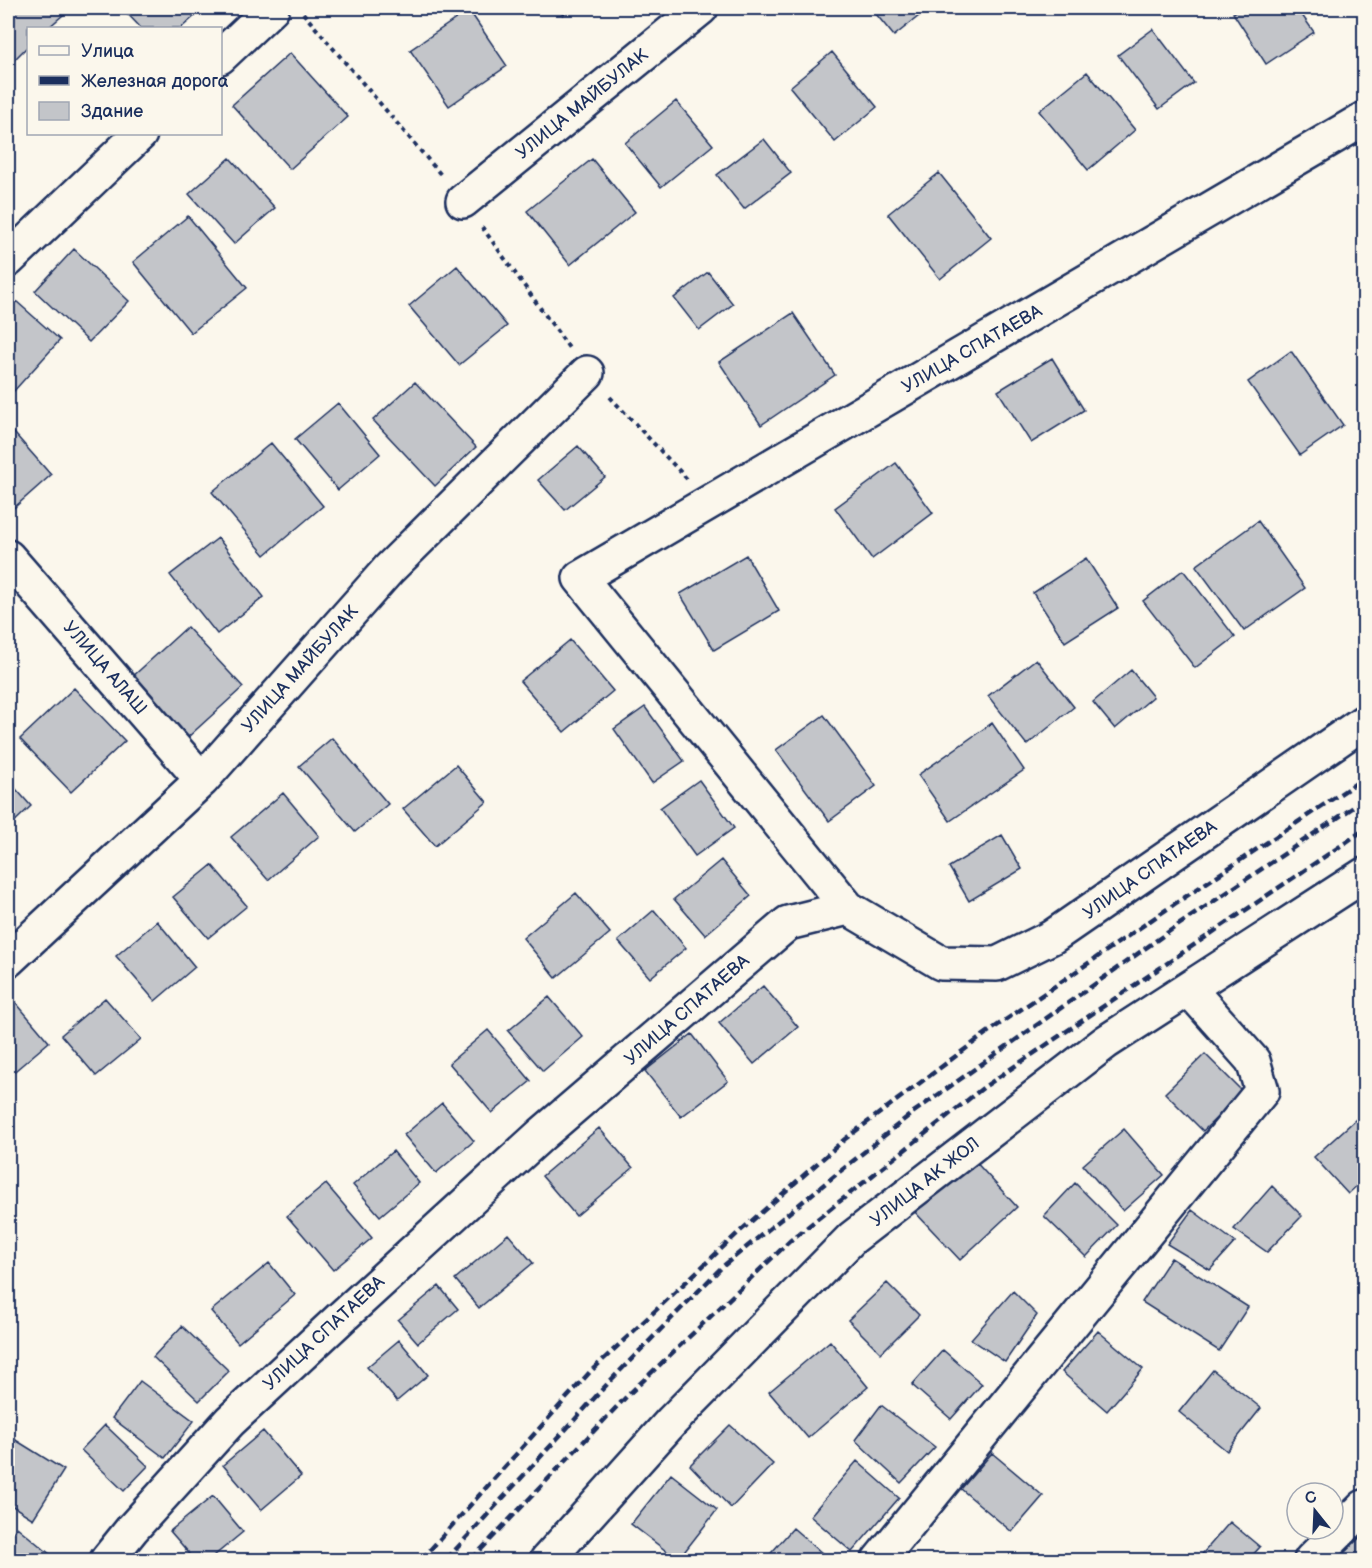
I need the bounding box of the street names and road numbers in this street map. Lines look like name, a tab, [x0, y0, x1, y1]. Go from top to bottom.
street label: УЛИЦА МАЙБУЛАК	[512, 44, 652, 164]
street label: УЛИЦА СПАТАЕВА	[898, 300, 1046, 398]
street label: УЛИЦА МАЙБУЛАК	[237, 601, 363, 737]
street label: УЛИЦА АЛАШ	[59, 617, 151, 719]
street label: УЛИЦА СПАТАЕВА	[1079, 816, 1221, 924]
street label: УЛИЦА СПАТАЕВА	[620, 950, 754, 1070]
street label: УЛИЦА АК ЖОЛ	[866, 1133, 984, 1231]
street label: УЛИЦА СПАТАЕВА	[259, 1271, 389, 1395]

